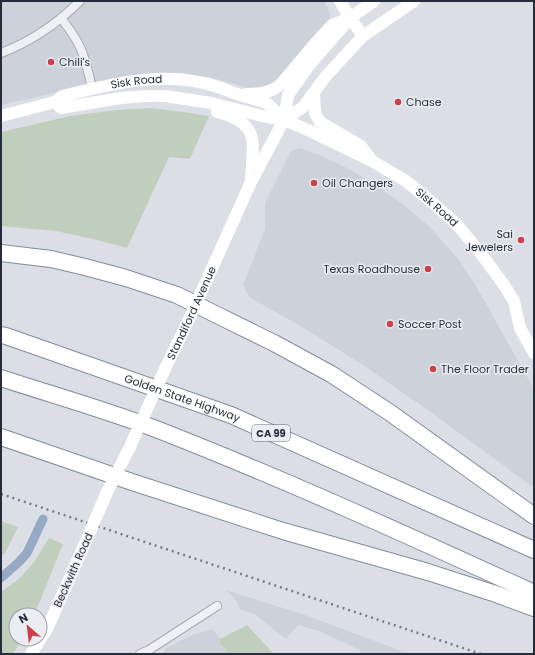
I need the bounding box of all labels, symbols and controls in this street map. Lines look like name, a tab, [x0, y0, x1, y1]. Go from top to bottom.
place label: Chili's	[59, 54, 90, 70]
marker: Chili's	[46, 57, 56, 67]
street label: Sisk Road	[109, 71, 163, 93]
place label: Chase	[406, 94, 442, 110]
marker: Chase	[393, 97, 403, 107]
place label: Oil Changers	[322, 175, 393, 191]
marker: Oil Changers	[309, 178, 319, 188]
street label: Sisk Road	[412, 184, 462, 230]
place label: Sai Jewelers	[465, 226, 513, 255]
marker: Sai Jewelers	[516, 235, 526, 245]
place label: Texas Roadhouse	[324, 261, 420, 277]
street label: Standiford Avenue	[163, 263, 220, 362]
marker: Texas Roadhouse	[423, 264, 433, 274]
place label: Soccer Post	[398, 316, 462, 332]
marker: Soccer Post	[385, 319, 395, 329]
place label: The Floor Trader	[441, 361, 529, 377]
marker: The Floor Trader	[428, 364, 438, 374]
street label: Golden State Highway	[122, 370, 244, 426]
road number: CA 99	[252, 425, 290, 441]
street label: Beckwith Road	[49, 530, 97, 610]
north arrow	[8, 607, 48, 647]
text: N	[16, 609, 31, 627]

